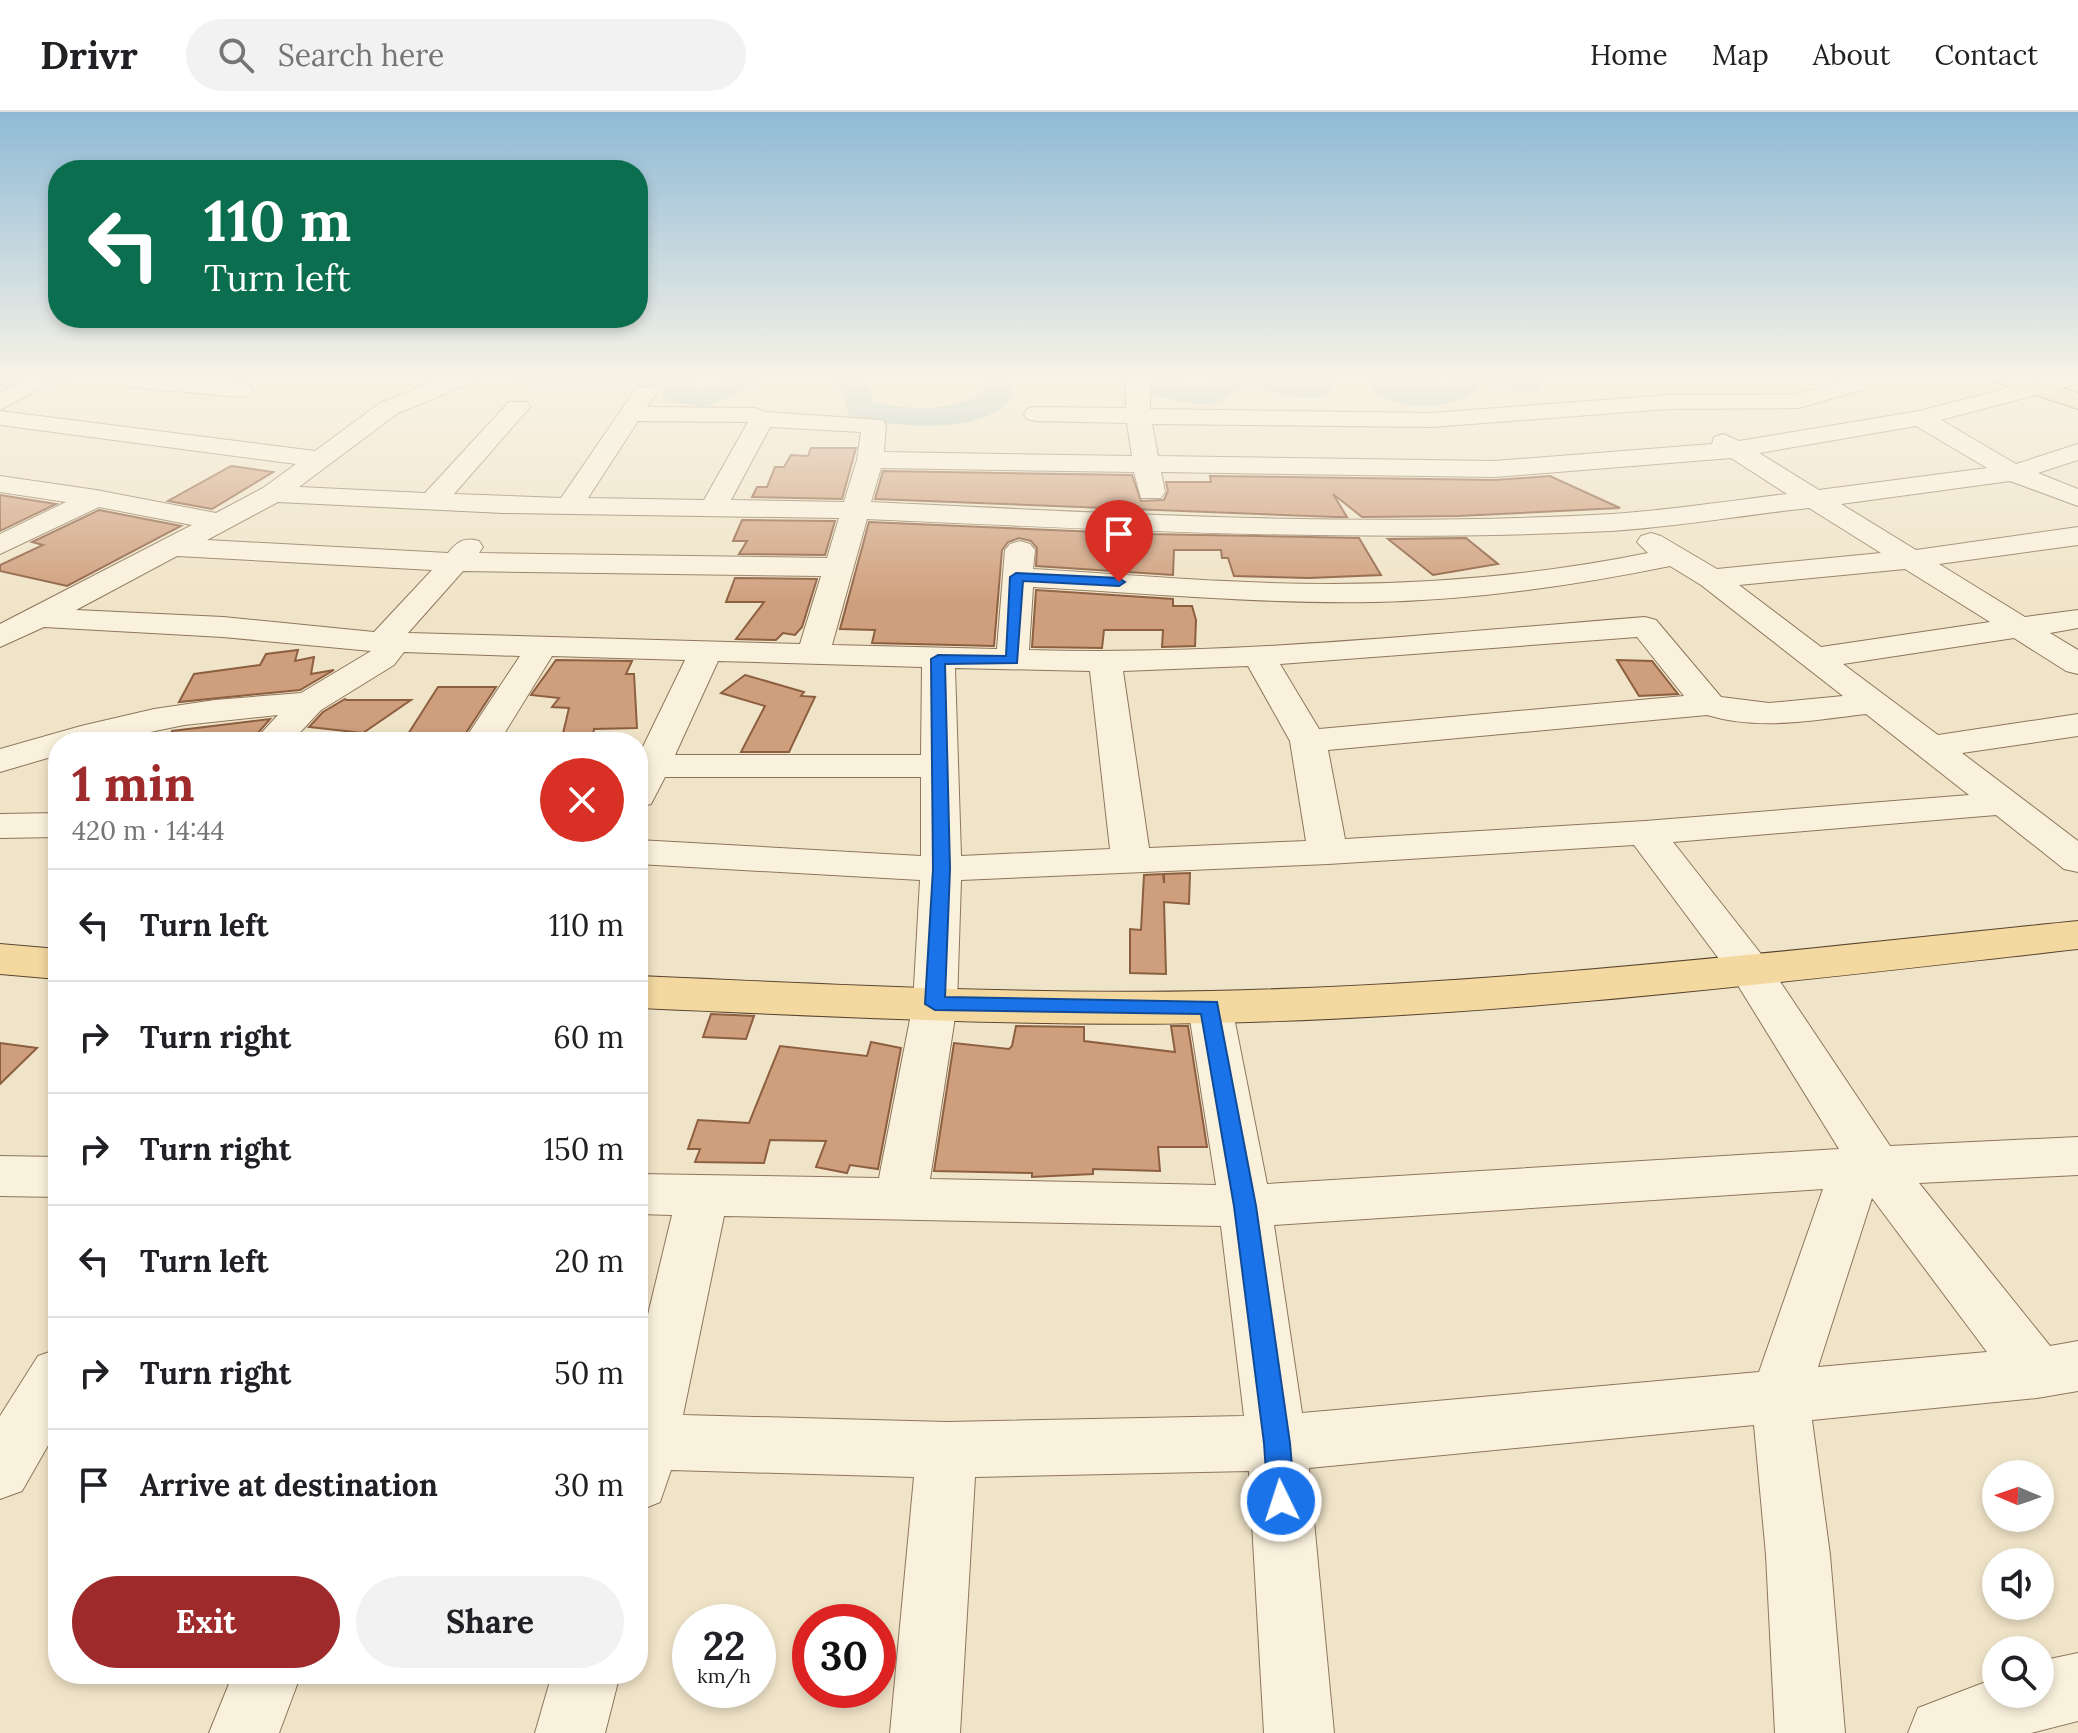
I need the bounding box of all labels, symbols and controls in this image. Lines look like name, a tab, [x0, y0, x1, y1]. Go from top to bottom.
search box	[186, 19, 746, 91]
text: Drivr	[40, 31, 138, 79]
icon: search	[214, 33, 258, 77]
text: Search here	[278, 36, 444, 74]
text: Home	[1590, 37, 1668, 73]
text: Map	[1712, 37, 1769, 73]
text: About	[1813, 37, 1890, 73]
text: Contact	[1934, 37, 2038, 73]
text: 110 m	[204, 185, 351, 256]
icon: left	[72, 192, 176, 296]
text: Turn left	[204, 255, 351, 301]
pin	[1085, 500, 1153, 582]
icon: arrive	[1097, 512, 1141, 556]
text: 1 min	[72, 753, 195, 814]
button: close	[540, 758, 624, 842]
text: 420 m · 14:44	[72, 814, 225, 847]
icon: left	[72, 903, 116, 947]
text: Turn left	[140, 906, 268, 944]
text: 110 m	[549, 906, 624, 944]
icon: right	[72, 1015, 116, 1059]
text: Turn right	[140, 1018, 291, 1056]
text: 60 m	[553, 1018, 624, 1056]
icon: right	[72, 1127, 116, 1171]
text: Turn right	[140, 1130, 291, 1168]
text: 150 m	[543, 1130, 624, 1168]
icon: left	[72, 1239, 116, 1283]
text: Turn left	[140, 1242, 268, 1280]
text: 20 m	[555, 1242, 624, 1280]
icon: right	[72, 1351, 116, 1395]
text: Turn right	[140, 1354, 291, 1392]
text: 50 m	[554, 1354, 624, 1392]
position arrow	[1239, 1459, 1323, 1543]
north arrow	[1982, 1460, 2054, 1532]
map controls	[1982, 1460, 2054, 1708]
icon: arrive	[72, 1463, 116, 1507]
text: Arrive at destination	[140, 1466, 438, 1504]
text: 30 m	[554, 1466, 624, 1504]
button: sound	[1982, 1548, 2054, 1620]
button: Exit	[72, 1576, 340, 1668]
button: Share	[356, 1576, 624, 1668]
speed limit sign: 30	[792, 1604, 896, 1708]
text: 22	[703, 1620, 745, 1671]
button: search	[1982, 1636, 2054, 1708]
text: km/h	[697, 1663, 751, 1688]

